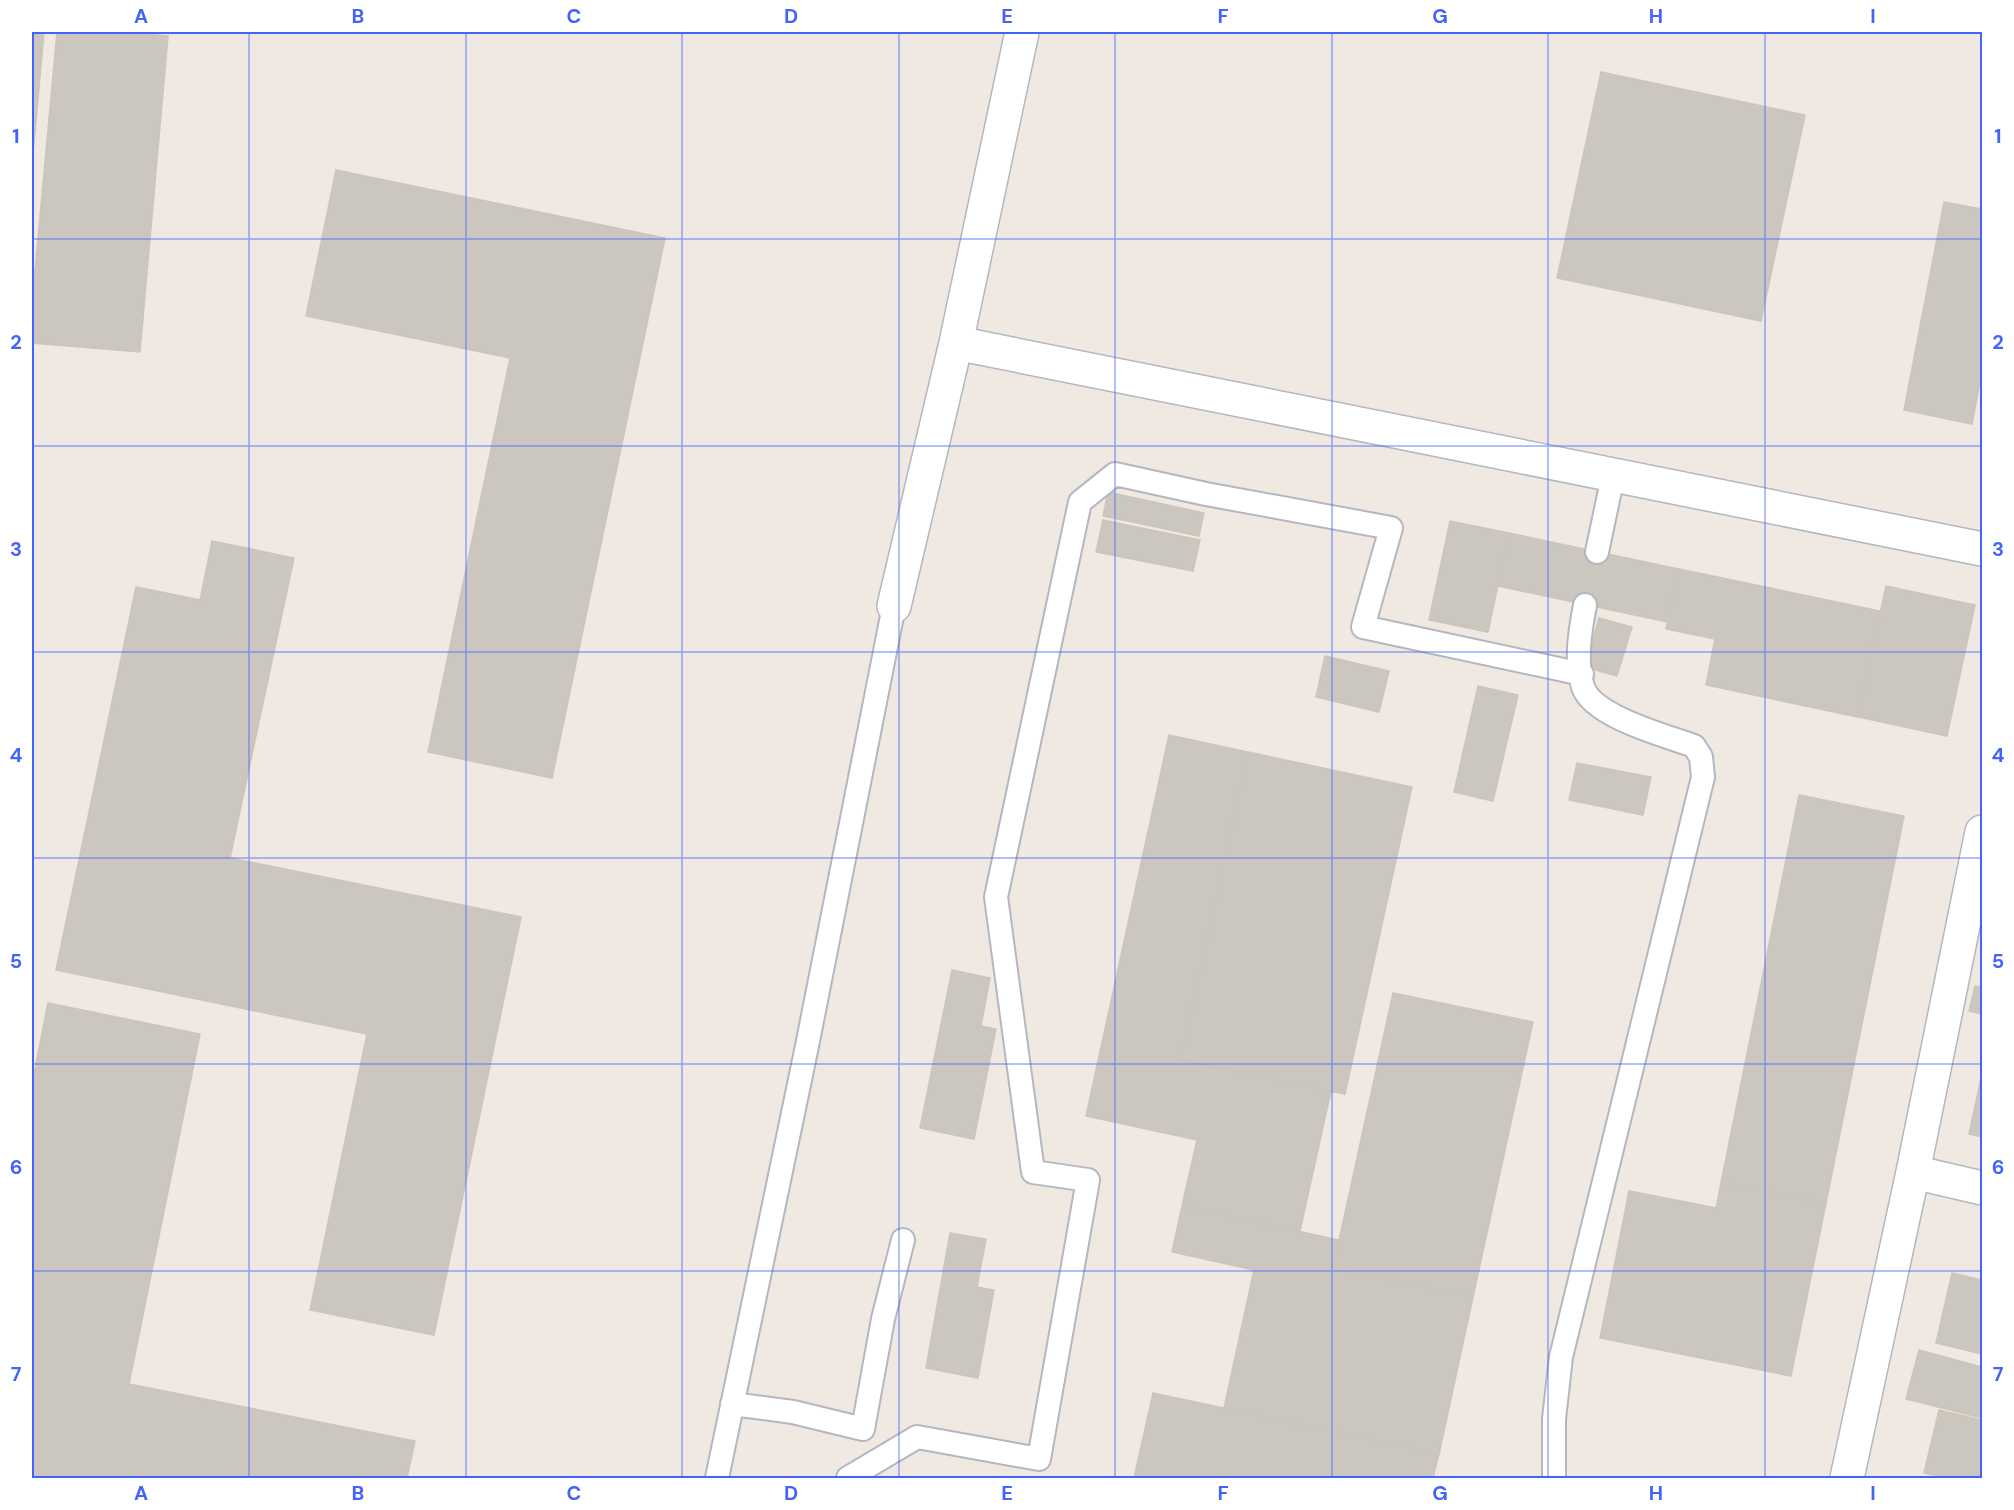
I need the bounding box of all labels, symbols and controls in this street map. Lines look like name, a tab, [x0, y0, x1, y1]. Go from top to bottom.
text: A	[134, 3, 148, 29]
text: B	[352, 3, 364, 29]
text: C	[567, 3, 581, 29]
text: D	[784, 3, 798, 29]
text: E	[1001, 3, 1013, 29]
text: F	[1217, 3, 1229, 29]
text: G	[1432, 3, 1448, 29]
text: H	[1649, 3, 1663, 29]
text: I	[1870, 3, 1876, 29]
text: 1	[12, 123, 20, 149]
text: 1	[1994, 123, 2002, 149]
text: 2	[10, 329, 22, 355]
text: 2	[1992, 329, 2004, 355]
text: 3	[10, 536, 22, 562]
text: 3	[1992, 536, 2004, 562]
text: 4	[10, 742, 23, 768]
text: 4	[1992, 742, 2005, 768]
text: 5	[10, 948, 22, 974]
text: 5	[1992, 948, 2004, 974]
text: 6	[10, 1154, 22, 1180]
text: 6	[1992, 1154, 2004, 1180]
text: 7	[11, 1361, 22, 1387]
text: 7	[1993, 1361, 2004, 1387]
text: A	[134, 1480, 148, 1506]
text: B	[352, 1480, 364, 1506]
text: C	[567, 1480, 581, 1506]
text: D	[784, 1480, 798, 1506]
text: E	[1001, 1480, 1013, 1506]
text: F	[1217, 1480, 1229, 1506]
text: G	[1432, 1480, 1448, 1506]
text: H	[1649, 1480, 1663, 1506]
text: I	[1870, 1480, 1876, 1506]

